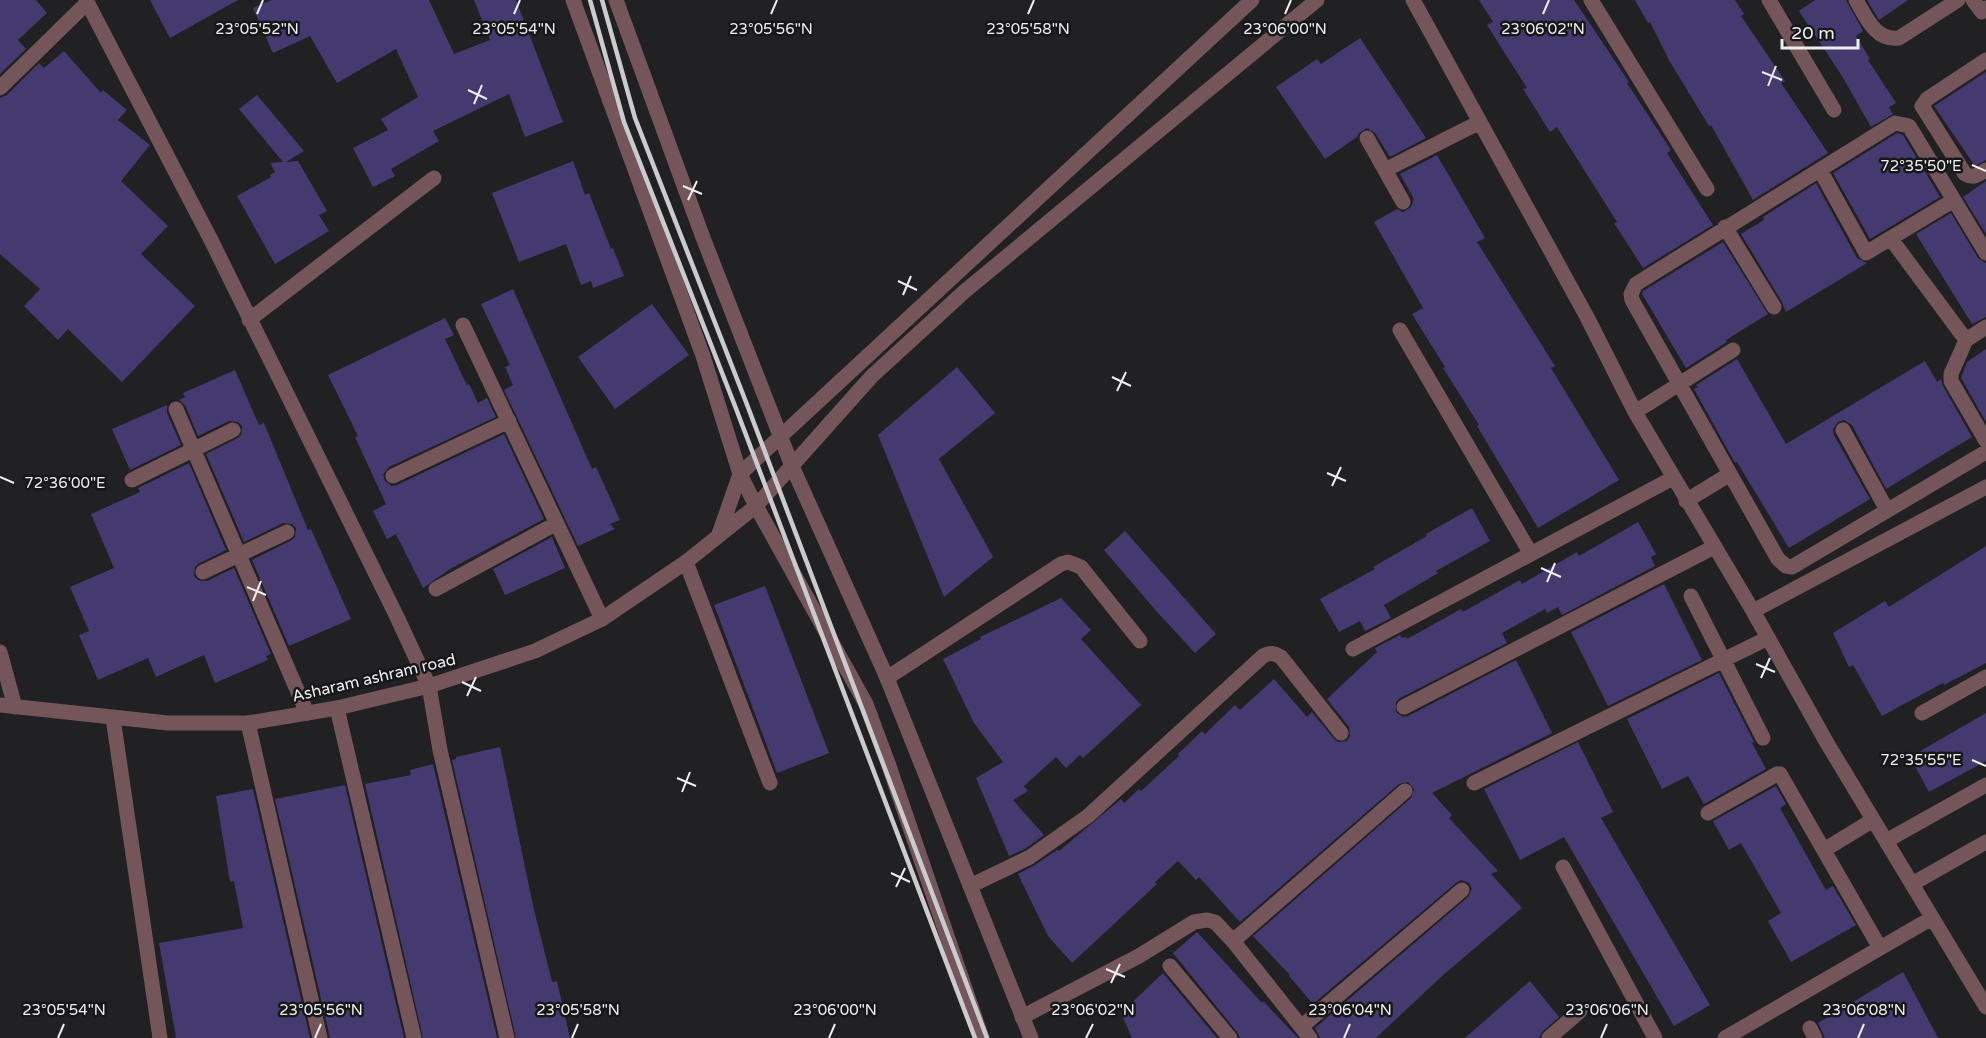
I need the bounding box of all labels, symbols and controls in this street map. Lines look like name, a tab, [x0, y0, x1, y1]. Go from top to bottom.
scale bar	[1782, 12, 1858, 50]
text: 23°05'52"N	[215, 20, 299, 38]
text: 23°05'54"N	[472, 20, 556, 38]
text: 23°05'56"N	[729, 20, 813, 38]
text: 23°05'58"N	[986, 20, 1070, 38]
text: 23°06'00"N	[1243, 20, 1327, 38]
text: 23°06'02"N	[1501, 20, 1585, 38]
text: 20 m	[1791, 22, 1835, 44]
text: 72°35'50"E	[1880, 157, 1962, 175]
text: 72°36'00"E	[24, 474, 106, 492]
street label: Asharam ashram road	[290, 649, 458, 707]
text: 72°35'55"E	[1880, 751, 1962, 769]
text: 23°05'54"N	[22, 1001, 106, 1019]
text: 23°05'56"N	[279, 1001, 363, 1019]
text: 23°05'58"N	[536, 1001, 620, 1019]
text: 23°06'00"N	[793, 1001, 877, 1019]
text: 23°06'02"N	[1051, 1001, 1135, 1019]
text: 23°06'04"N	[1308, 1001, 1392, 1019]
text: 23°06'06"N	[1565, 1001, 1649, 1019]
text: 23°06'08"N	[1822, 1001, 1906, 1019]

